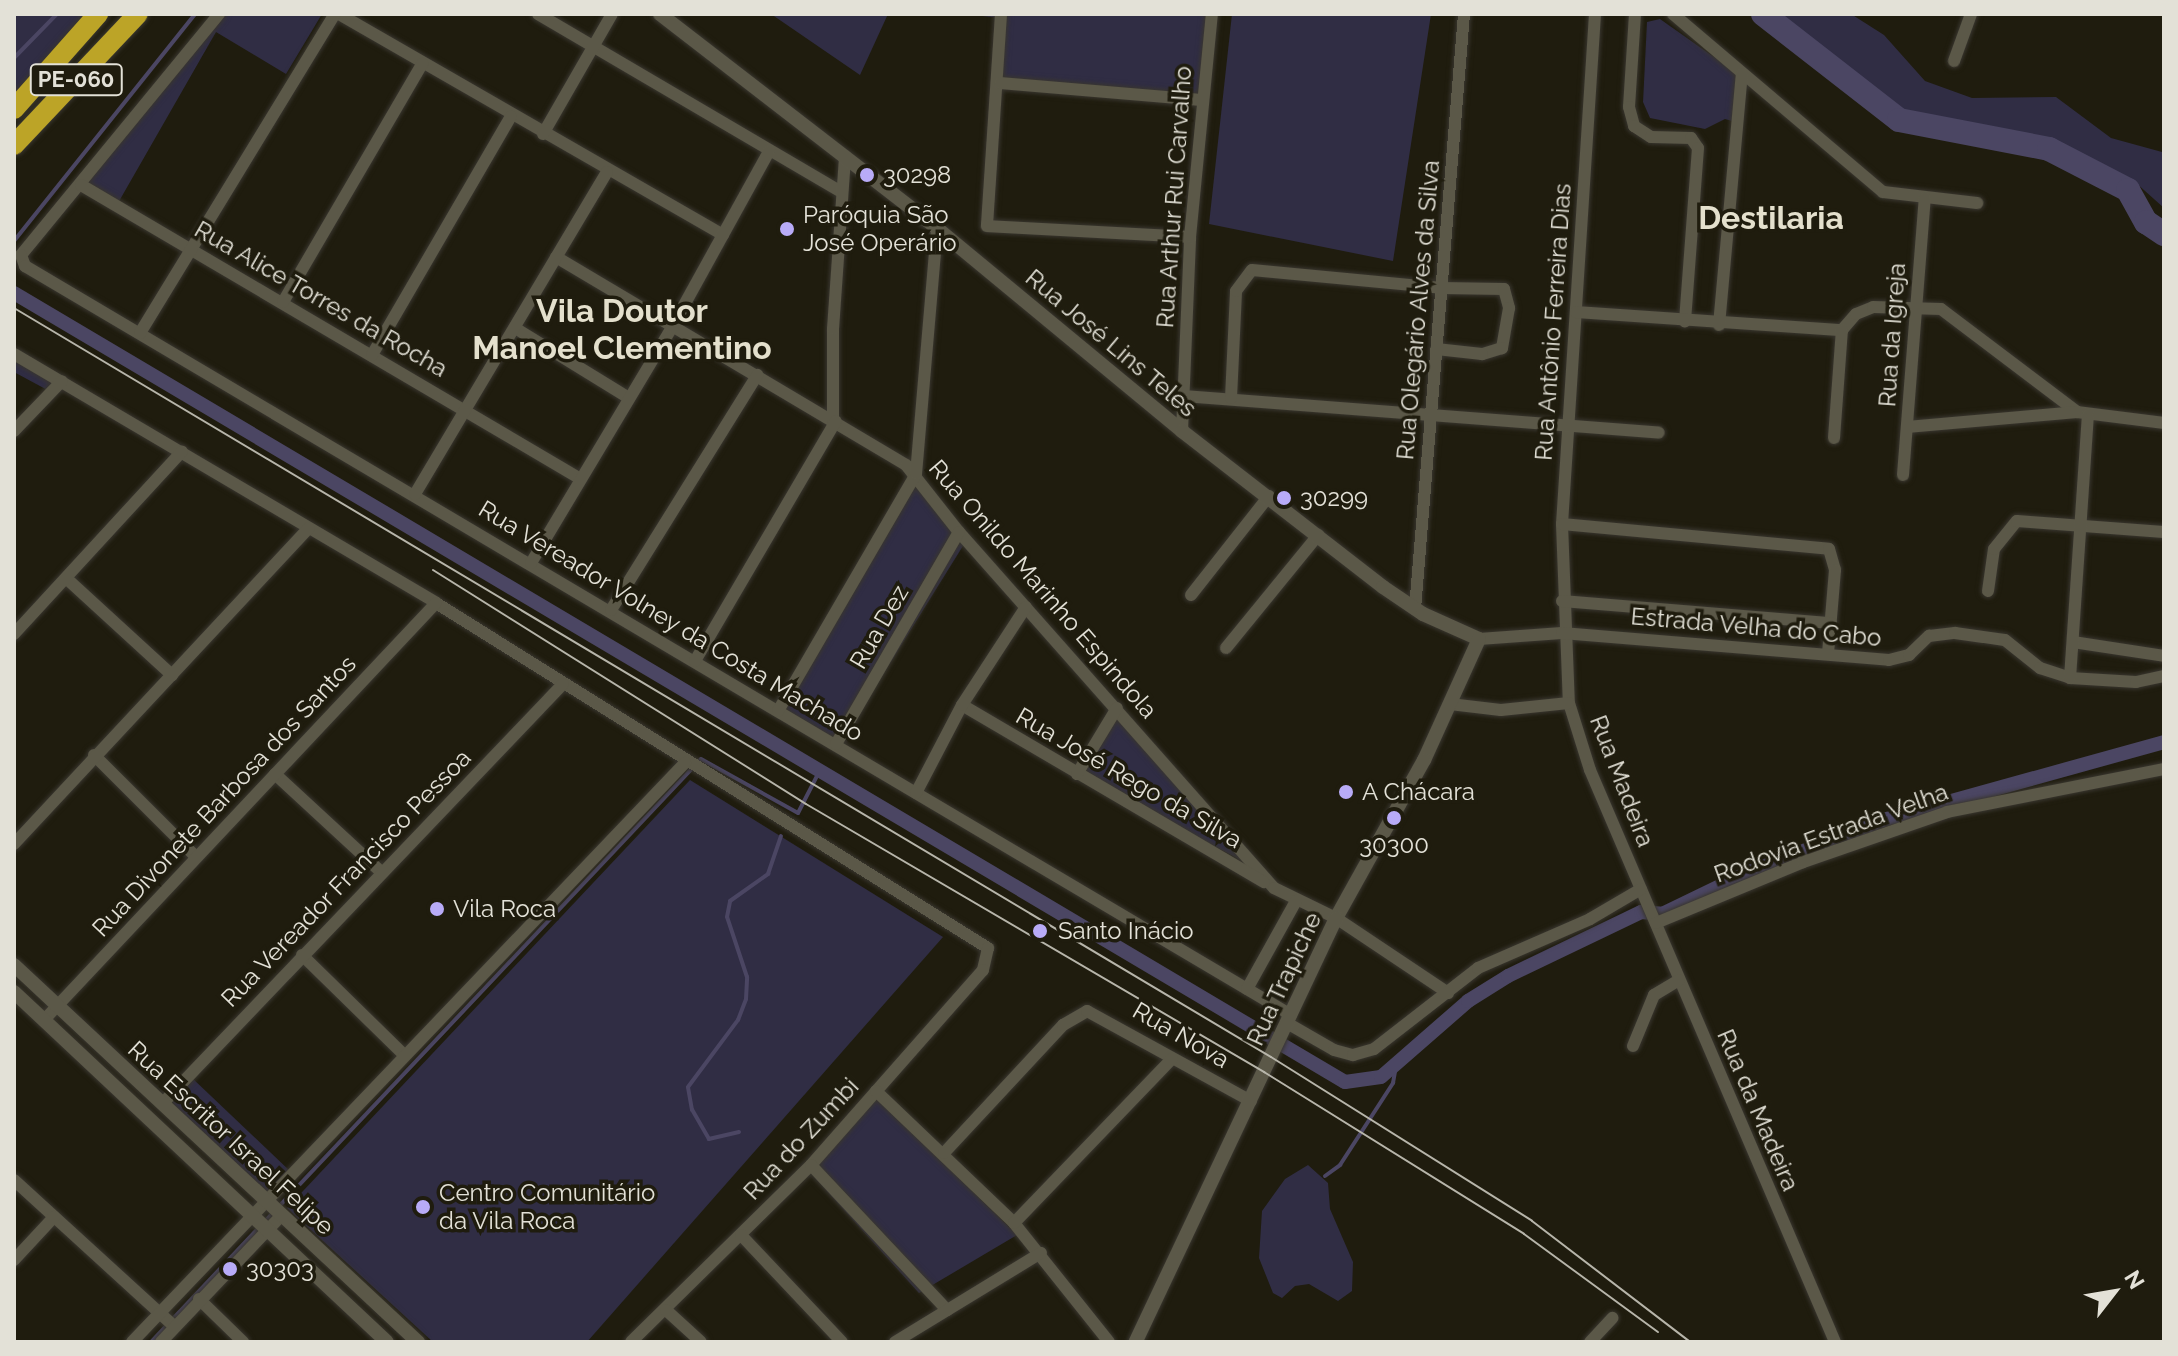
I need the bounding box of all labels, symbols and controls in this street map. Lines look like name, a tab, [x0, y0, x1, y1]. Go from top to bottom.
road number: PE-060	[28, 62, 124, 98]
street label: Rua Arthur Rui Carvalho	[1150, 64, 1198, 330]
street label: Rua Olegário Alves da Silva	[1391, 158, 1445, 462]
place label: 30298	[883, 161, 951, 189]
marker: 30298	[858, 166, 876, 184]
street label: Rua Antônio Ferreira Dias	[1529, 182, 1577, 462]
district label: Destilaria	[1698, 199, 1844, 237]
place label: Paróquia São José Operário	[803, 201, 957, 257]
street label: Rua Alice Torres da Rocha	[189, 214, 453, 384]
marker: Paróquia São José Operário	[778, 220, 796, 238]
street label: Rua da Igreja	[1873, 262, 1911, 408]
street label: Rua José Lins Teles	[1019, 263, 1203, 423]
district label: Vila Doutor Manoel Clementino	[472, 293, 772, 368]
street label: Rua Onildo Marinho Espindola	[923, 454, 1163, 724]
place label: 30299	[1300, 484, 1368, 512]
marker: 30299	[1275, 489, 1293, 507]
street label: Rua Vereador Volney da Costa Machado	[472, 494, 870, 748]
street label: Rua Dez	[844, 580, 914, 674]
street label: Estrada Velha do Cabo	[1629, 602, 1883, 652]
street label: Rua Divonete Barbosa dos Santos	[86, 650, 362, 942]
street label: Rua José Rego da Silva	[1011, 701, 1247, 855]
street label: Rua Madeira	[1584, 711, 1660, 851]
street label: Rua Vereador Francisco Pessoa	[215, 743, 477, 1013]
street label: Rodovia Estrada Velha	[1710, 777, 1952, 889]
place label: A Chácara	[1362, 778, 1476, 806]
marker: A Chácara	[1337, 783, 1355, 801]
marker: 30300	[1385, 809, 1403, 827]
place label: 30300	[1359, 831, 1429, 859]
place label: Vila Roca	[453, 895, 556, 923]
marker: Vila Roca	[428, 900, 446, 918]
street label: Rua Trapiche	[1240, 908, 1328, 1050]
place label: Santo Inácio	[1058, 917, 1193, 945]
marker: Santo Inácio	[1029, 920, 1051, 942]
street label: Rua Nova	[1128, 996, 1234, 1074]
street label: Rua da Madeira	[1711, 1025, 1805, 1195]
street label: Rua Escritor Israel Felipe	[122, 1035, 340, 1241]
street label: Rua do Zumbi	[737, 1072, 865, 1206]
place label: Centro Comunitário da Vila Roca	[439, 1179, 655, 1235]
marker: Centro Comunitário da Vila Roca	[414, 1198, 432, 1216]
north arrow	[2074, 1252, 2154, 1332]
place label: 30303	[246, 1255, 314, 1283]
marker: 30303	[221, 1260, 239, 1278]
text: N	[2119, 1266, 2150, 1294]

